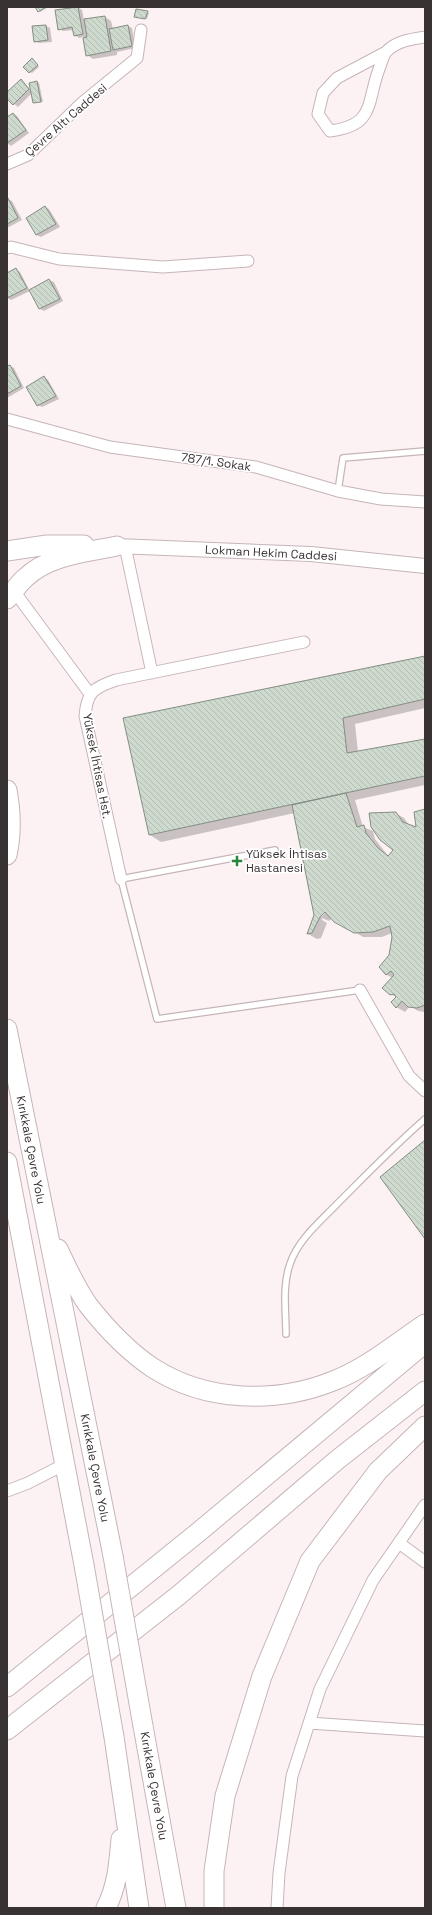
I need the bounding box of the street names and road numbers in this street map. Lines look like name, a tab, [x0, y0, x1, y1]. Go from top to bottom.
street label: Çevre Altı Caddesi	[22, 80, 110, 160]
street label: 787/1. Sokak	[180, 449, 253, 475]
street label: Lokman Hekim Caddesi	[205, 542, 337, 564]
street label: Yüksek İhtisas Hst.	[79, 712, 115, 820]
street label: Kırıkkale Çevre Yolu	[13, 1095, 49, 1205]
street label: Kırıkkale Çevre Yolu	[77, 1413, 113, 1523]
street label: Kırıkkale Çevre Yolu	[137, 1731, 171, 1841]

